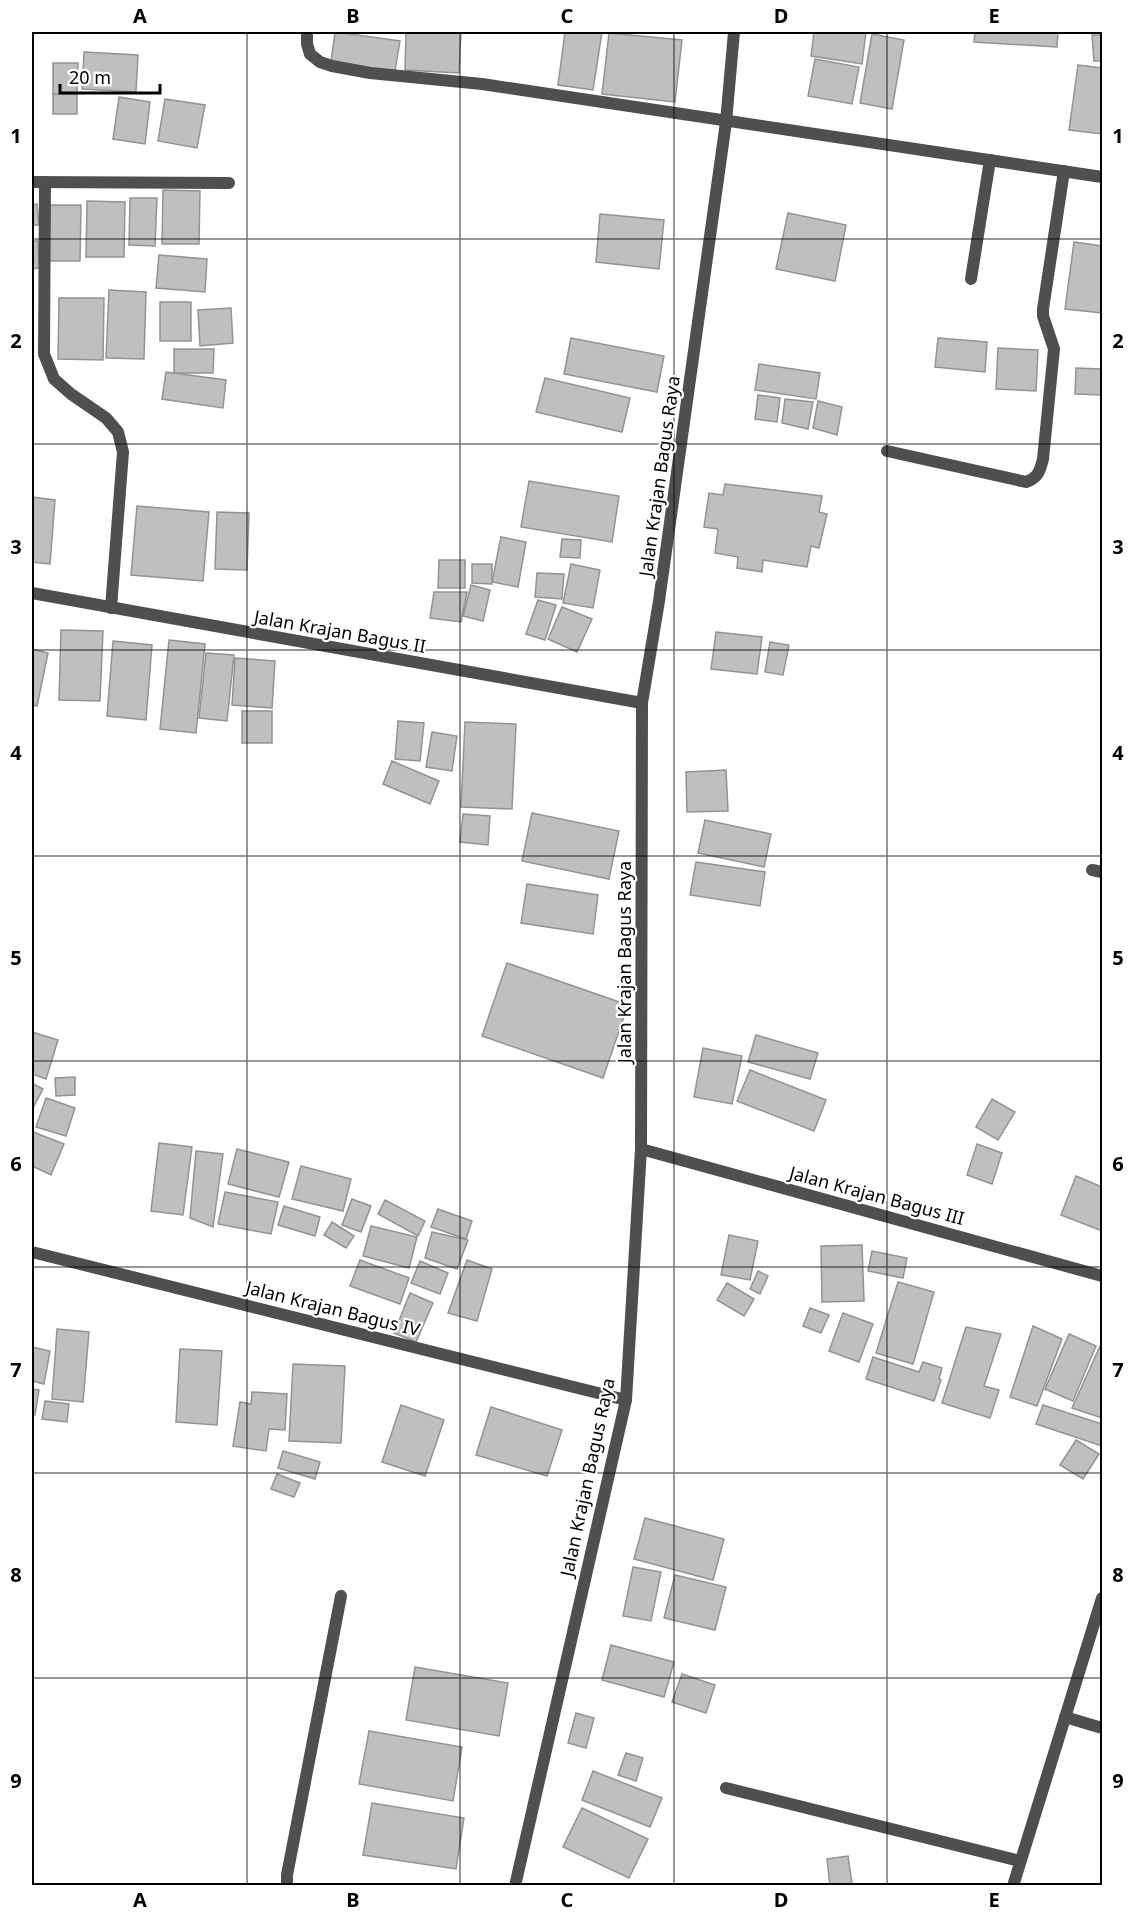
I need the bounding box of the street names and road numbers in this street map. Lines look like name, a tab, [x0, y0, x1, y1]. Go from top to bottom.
street label: Jalan Krajan Bagus Raya	[633, 374, 685, 580]
street label: Jalan Krajan Bagus II	[250, 604, 428, 658]
street label: Jalan Krajan Bagus Raya	[612, 861, 636, 1065]
street label: Jalan Krajan Bagus III	[785, 1160, 967, 1230]
street label: Jalan Krajan Bagus IV	[241, 1274, 423, 1341]
street label: Jalan Krajan Bagus Raya	[554, 1376, 620, 1580]

